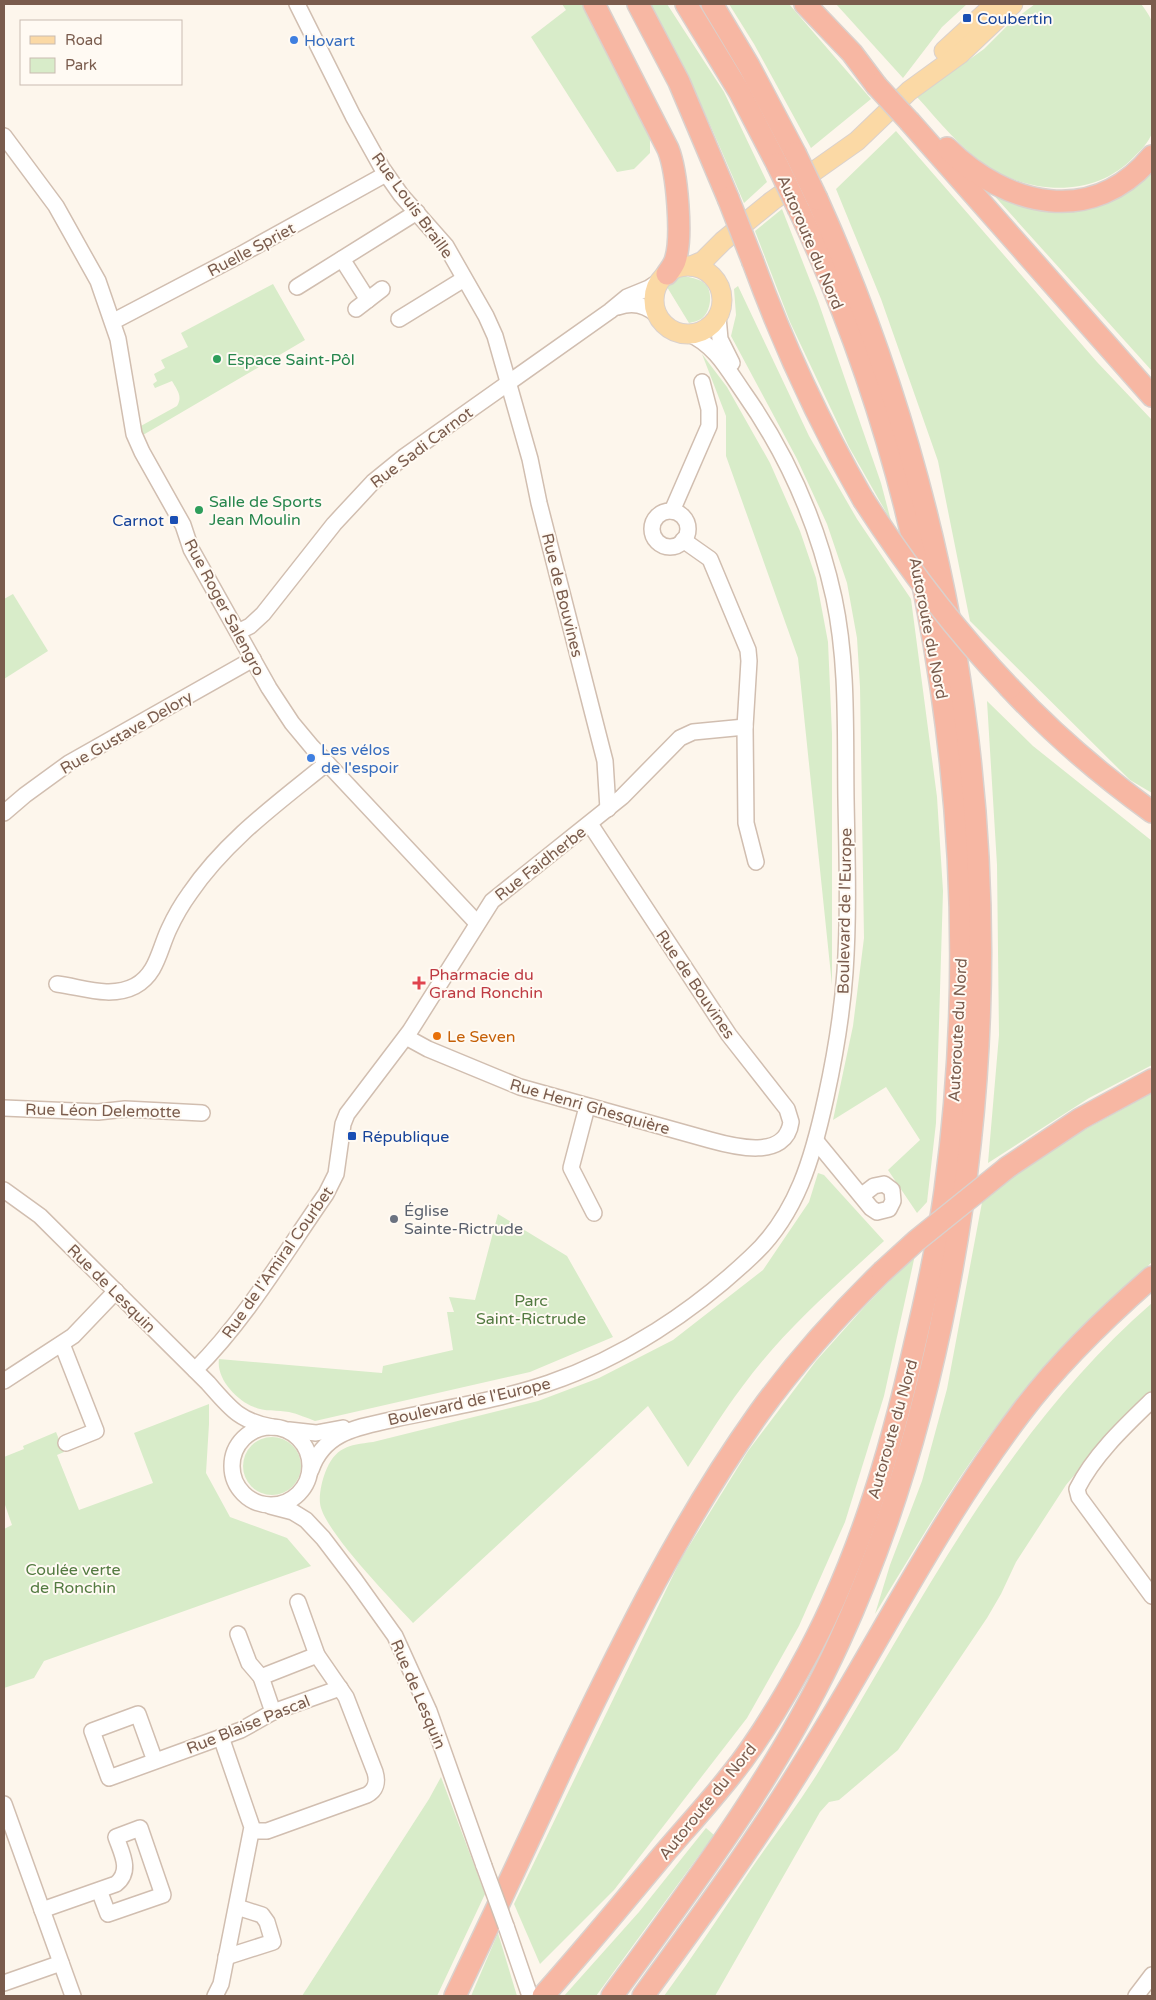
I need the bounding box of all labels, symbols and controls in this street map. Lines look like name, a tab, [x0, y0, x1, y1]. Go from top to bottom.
place label: Coubertin	[977, 9, 1052, 29]
marker: Coubertin	[961, 12, 973, 24]
legend	[20, 20, 182, 85]
text: Road	[65, 31, 103, 49]
place label: Hovart	[304, 31, 355, 51]
marker: Hovart	[288, 34, 300, 46]
text: Park	[65, 56, 97, 74]
street label: Rue Louis Braille	[367, 149, 457, 262]
street label: Autoroute du Nord	[773, 172, 847, 313]
street label: Ruelle Spriet	[204, 218, 299, 281]
place label: Espace Saint-Pôl	[227, 350, 355, 370]
marker: Espace Saint-Pôl	[211, 353, 223, 365]
street label: Rue Sadi Carnot	[366, 403, 477, 493]
place label: Salle de Sports Jean Moulin	[209, 492, 322, 530]
marker: Salle de Sports Jean Moulin	[193, 504, 205, 516]
place label: Carnot	[112, 511, 164, 531]
marker: Carnot	[168, 514, 180, 526]
street label: Rue de Bouvines	[537, 531, 587, 659]
street label: Rue Roger Salengro	[180, 536, 269, 679]
street label: Autoroute du Nord	[904, 556, 952, 701]
street label: Rue Gustave Delory	[57, 687, 197, 779]
place label: Les vélos de l'espoir	[321, 740, 399, 778]
marker: Les vélos de l'espoir	[305, 752, 317, 764]
street label: Rue Faidherbe	[491, 822, 590, 906]
street label: Boulevard de l'Europe	[834, 828, 856, 994]
street label: Rue de Bouvines	[651, 926, 739, 1043]
street label: Autoroute du Nord	[944, 958, 972, 1103]
place label: Pharmacie du Grand Ronchin	[429, 965, 543, 1003]
marker: Pharmacie du Grand Ronchin	[413, 977, 425, 989]
place label: Le Seven	[447, 1027, 515, 1047]
marker: Le Seven	[431, 1030, 443, 1042]
street label: Rue Henri Ghesquière	[507, 1075, 672, 1139]
street label: Rue Léon Delemotte	[25, 1100, 181, 1122]
place label: République	[362, 1127, 449, 1147]
marker: République	[346, 1130, 358, 1142]
street label: Rue de l'Amiral Courbet	[218, 1183, 338, 1342]
place label: Église Sainte-Rictrude	[404, 1201, 523, 1239]
marker: Église Sainte-Rictrude	[388, 1213, 400, 1225]
street label: Rue de Lesquin	[63, 1240, 160, 1337]
park label: Parc Saint-Rictrude	[476, 1291, 586, 1329]
street label: Autoroute du Nord	[863, 1357, 922, 1501]
street label: Boulevard de l'Europe	[386, 1374, 553, 1430]
park label: Coulée verte de Ronchin	[25, 1560, 121, 1598]
street label: Rue de Lesquin	[386, 1637, 450, 1752]
street label: Rue Blaise Pascal	[184, 1691, 313, 1759]
street label: Autoroute du Nord	[655, 1739, 761, 1864]

